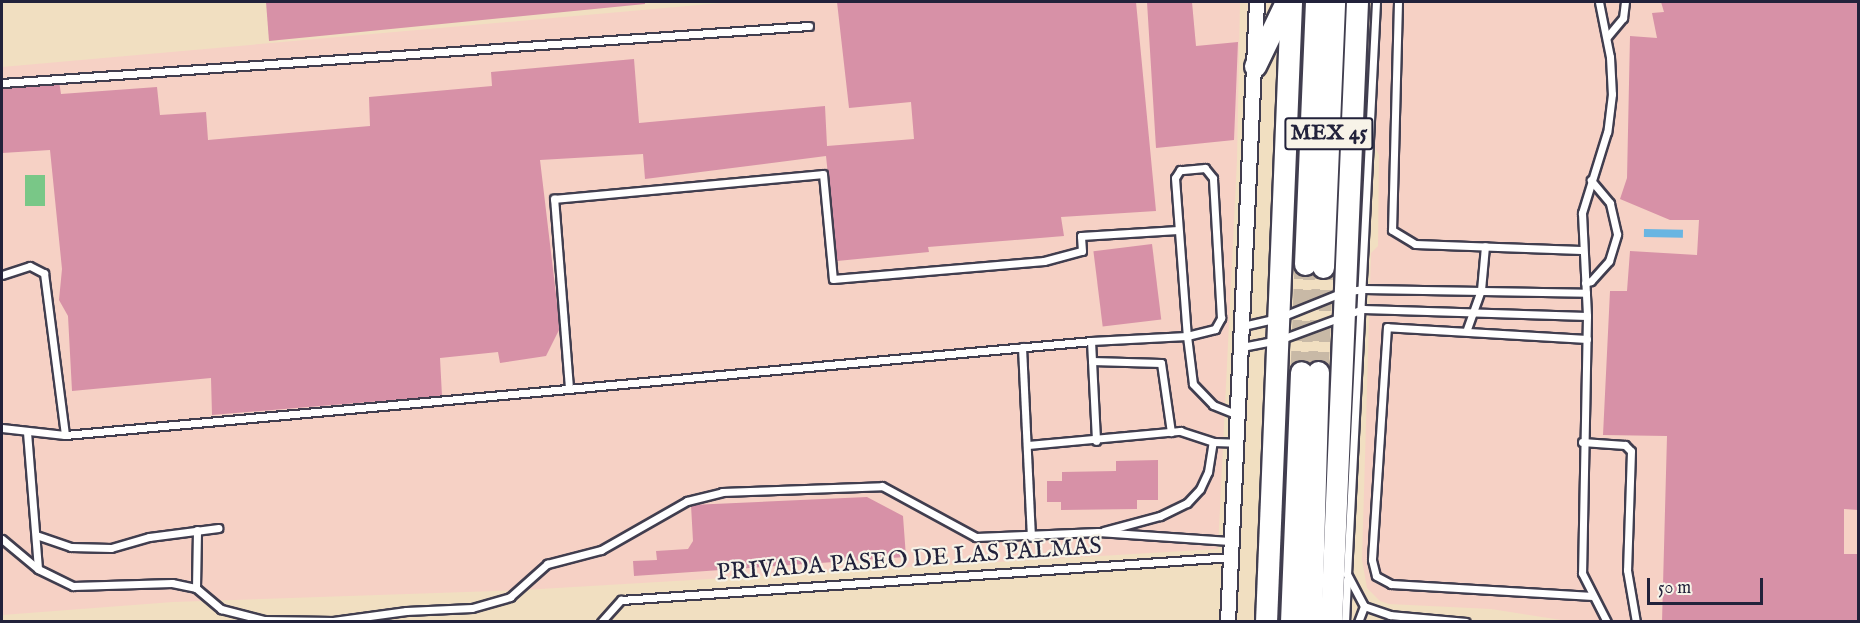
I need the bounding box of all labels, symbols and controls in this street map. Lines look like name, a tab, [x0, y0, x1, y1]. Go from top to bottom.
road number: MEX 45	[1284, 115, 1374, 153]
street label: PRIVADA PASEO DE LAS PALMAS	[715, 532, 1103, 588]
scale bar	[1650, 566, 1766, 604]
text: 50 m	[1658, 577, 1691, 600]

